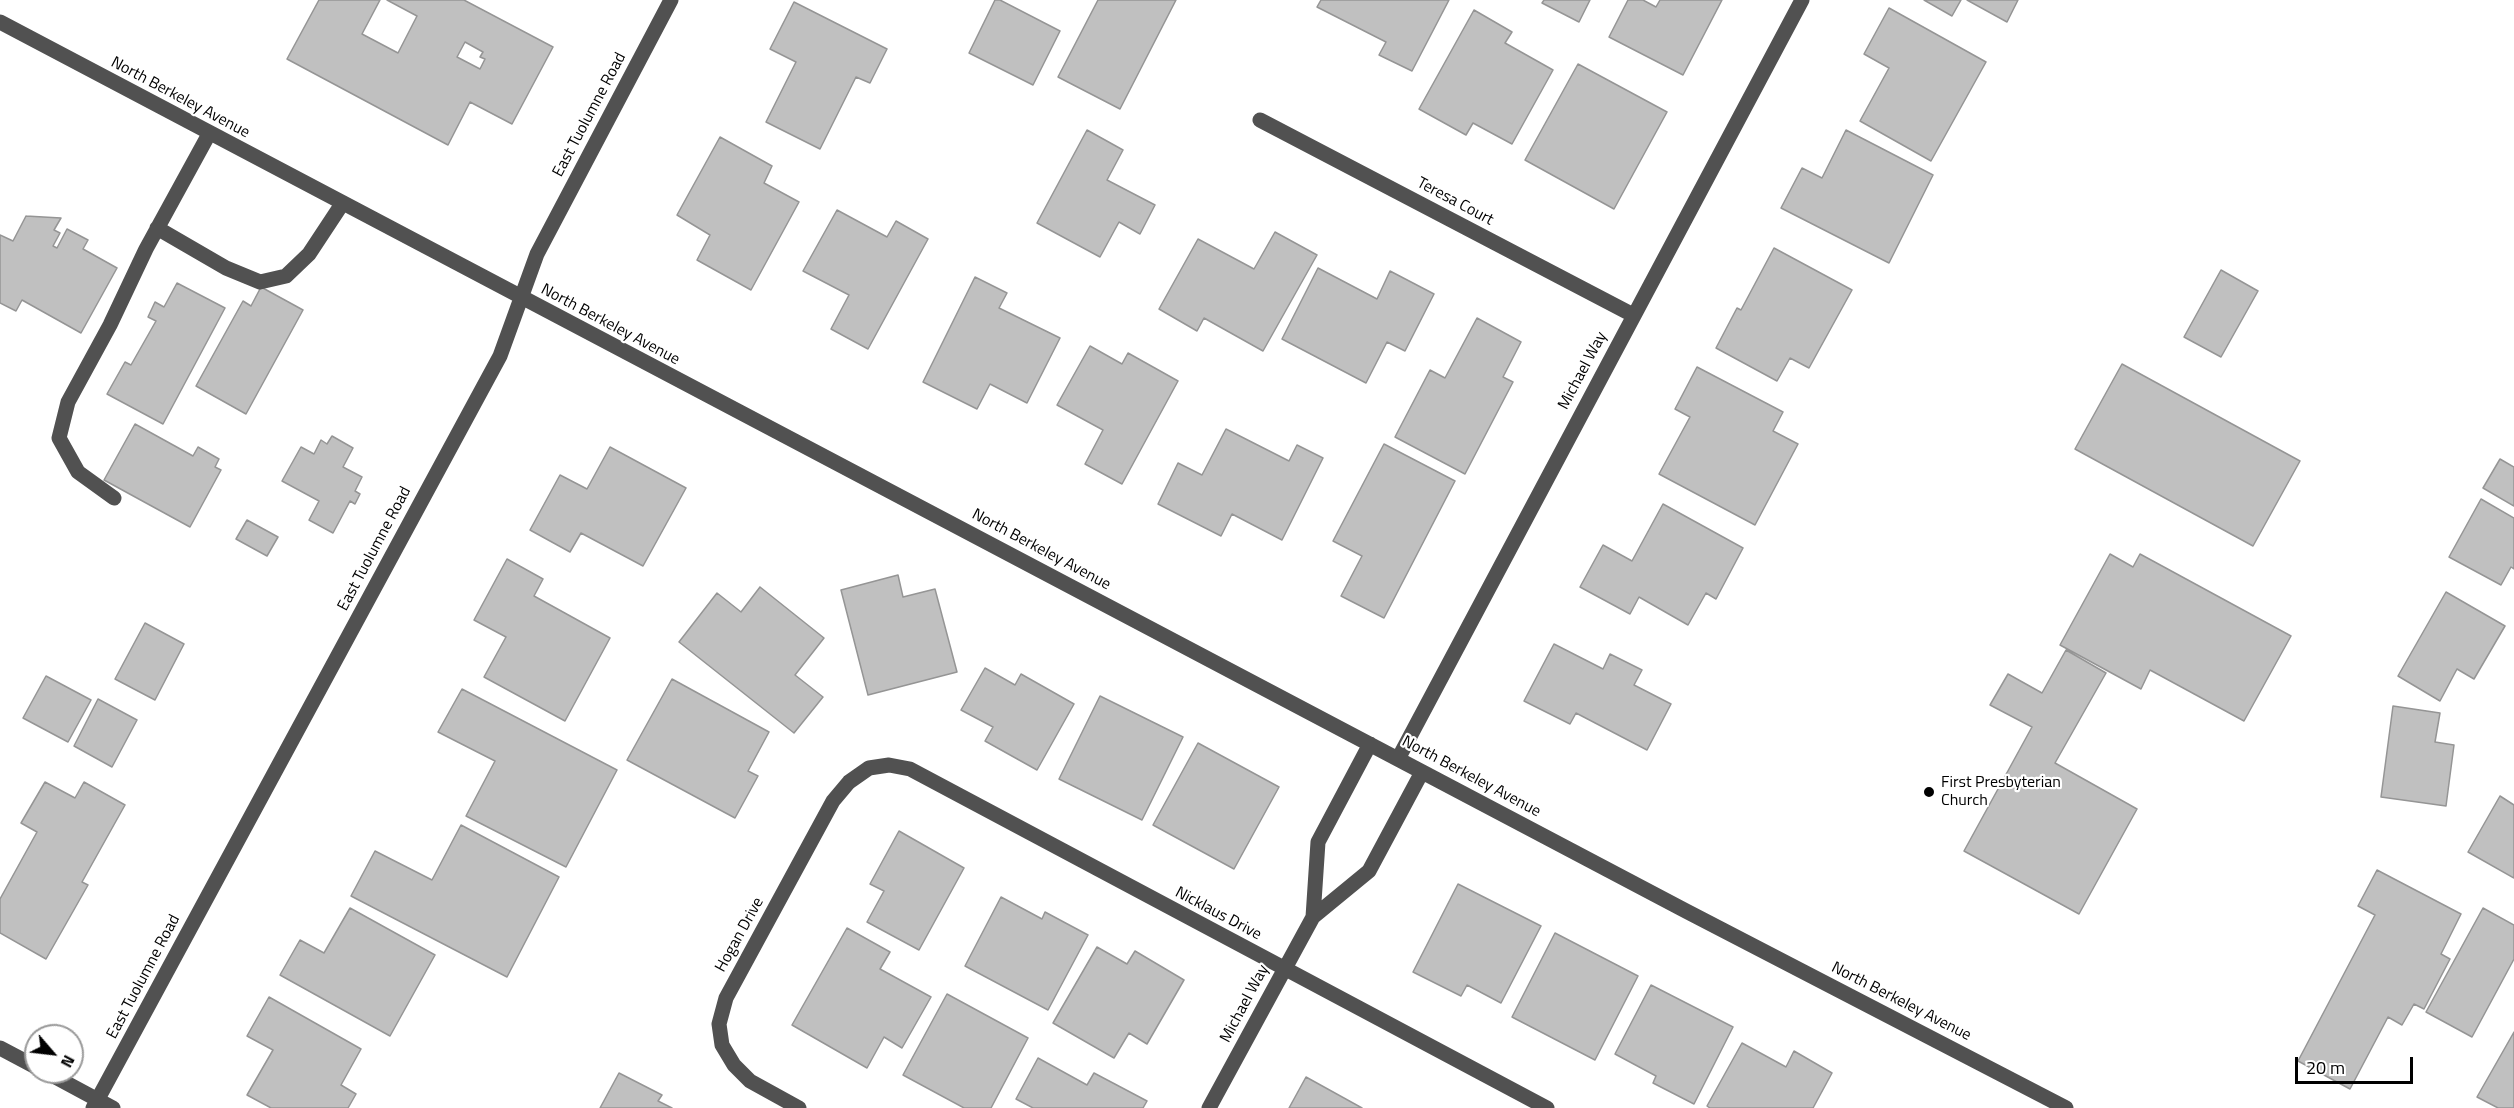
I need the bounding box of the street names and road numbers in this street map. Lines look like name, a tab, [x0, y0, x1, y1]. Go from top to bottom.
street label: East Tuolumne Road	[549, 50, 631, 180]
street label: North Berkeley Avenue	[107, 53, 253, 143]
street label: Teresa Court	[1413, 174, 1497, 230]
street label: North Berkeley Avenue	[537, 280, 683, 370]
street label: Michael Way	[1554, 329, 1612, 413]
street label: East Tuolumne Road	[334, 484, 416, 614]
street label: North Berkeley Avenue	[968, 505, 1114, 595]
street label: North Berkeley Avenue	[1398, 732, 1544, 822]
street label: Nicklaus Drive	[1172, 883, 1264, 945]
street label: Hogan Drive	[712, 894, 768, 976]
street label: East Tuolumne Road	[103, 912, 185, 1042]
street label: North Berkeley Avenue	[1828, 958, 1974, 1046]
street label: Michael Way	[1216, 962, 1274, 1046]

